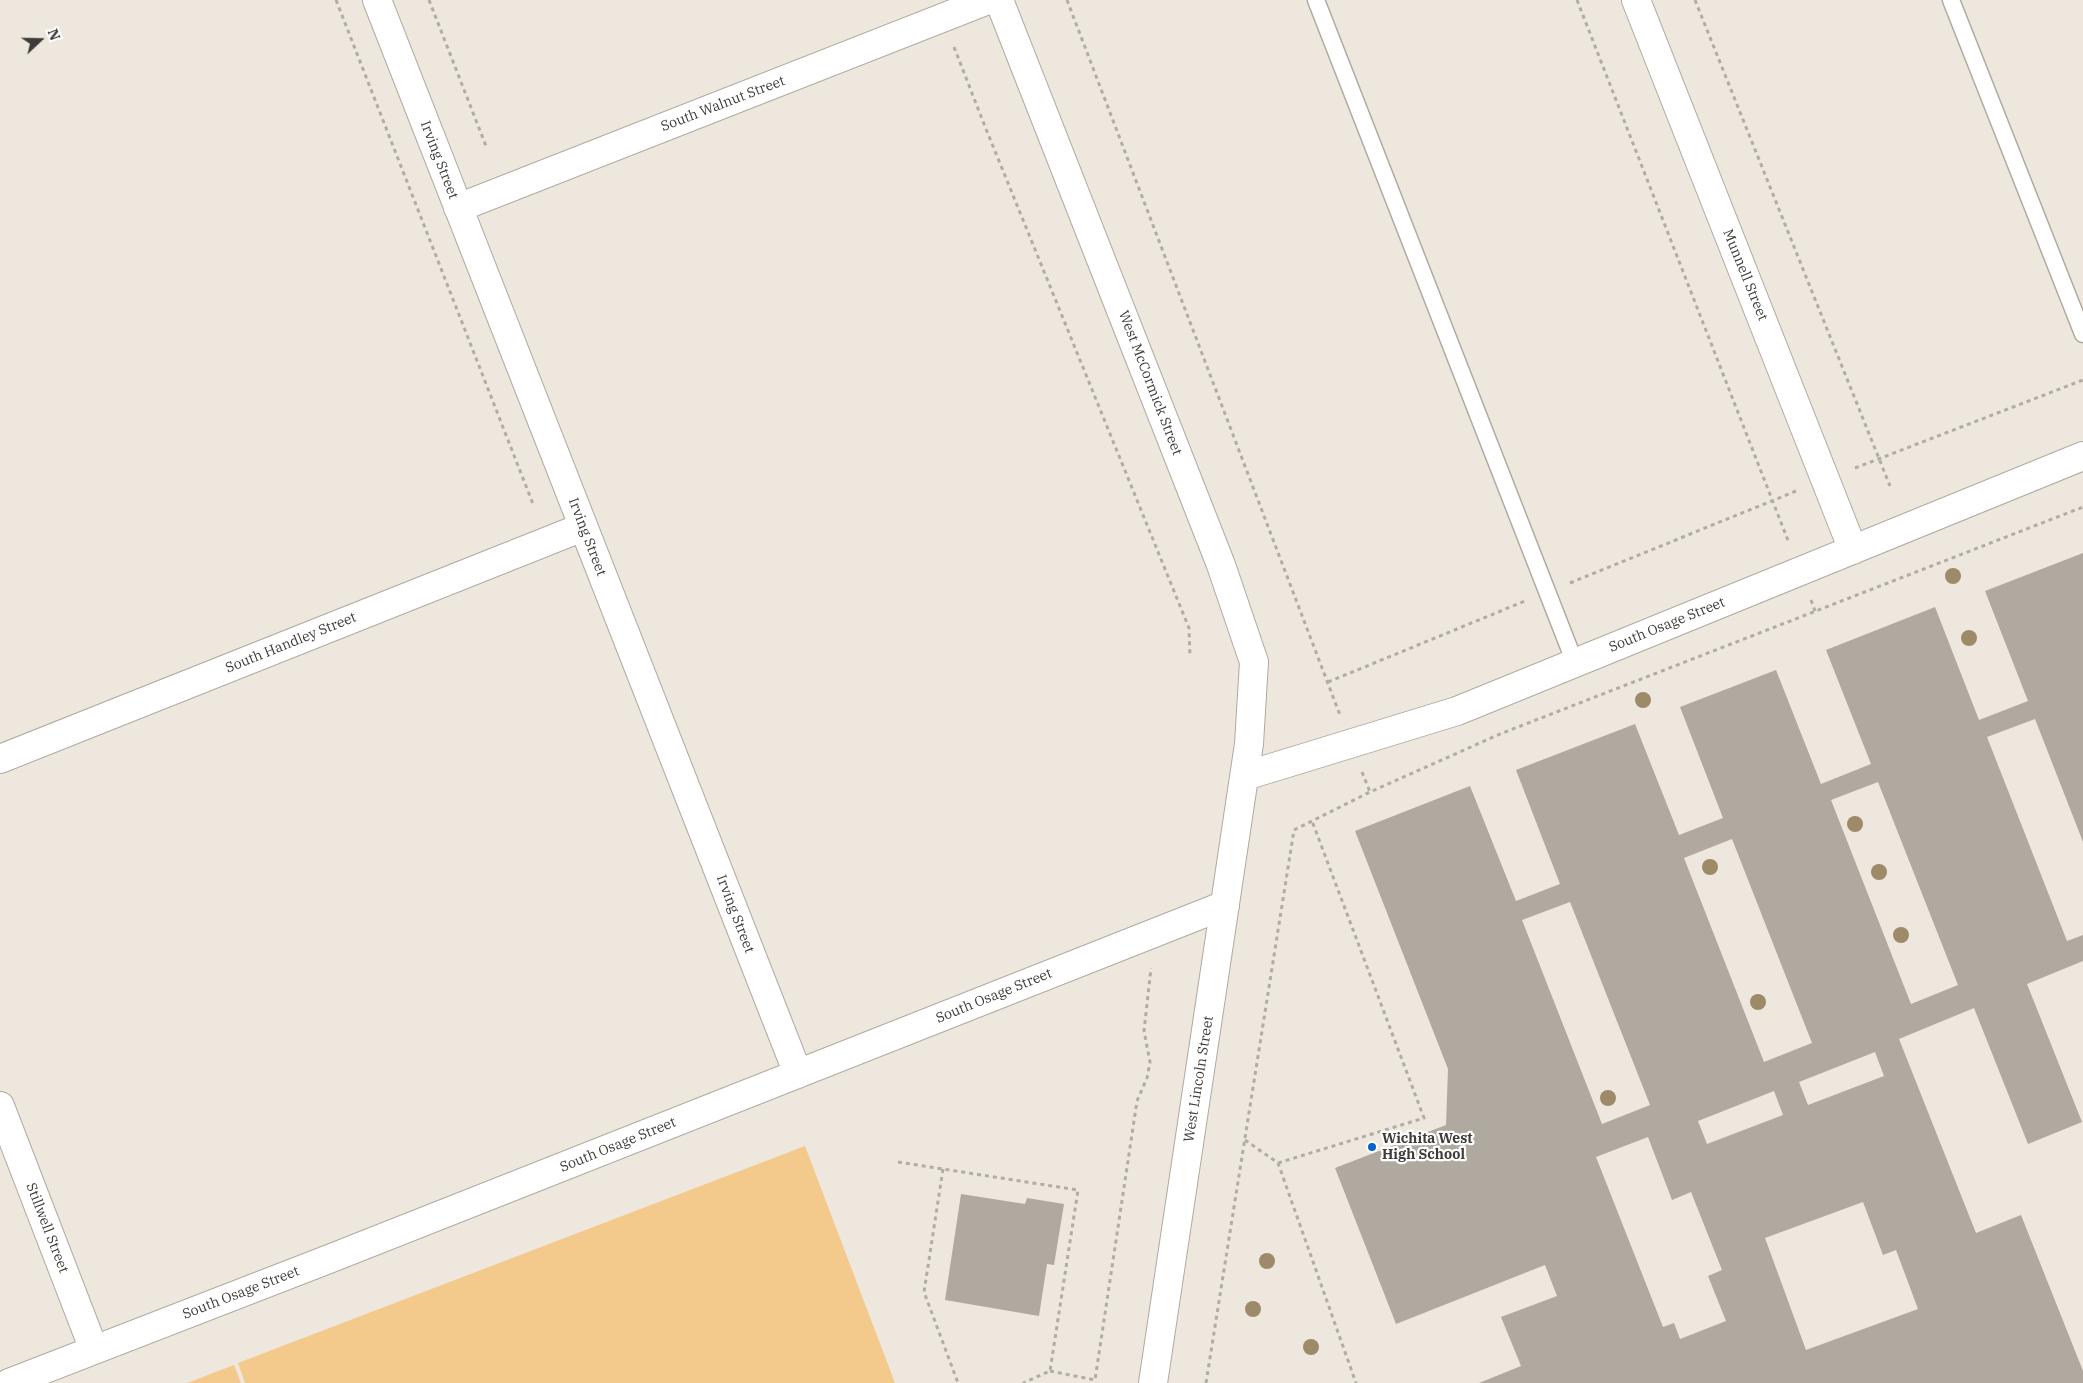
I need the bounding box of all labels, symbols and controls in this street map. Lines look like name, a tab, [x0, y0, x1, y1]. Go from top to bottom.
north arrow	[15, 15, 65, 65]
text: N	[44, 26, 64, 43]
street label: South Walnut Street	[659, 73, 787, 135]
street label: Irving Street	[416, 118, 462, 202]
street label: Munnell Street	[1719, 227, 1771, 323]
street label: West McCormick Street	[1115, 308, 1185, 458]
street label: Irving Street	[564, 495, 610, 579]
street label: South Osage Street	[1606, 594, 1728, 656]
street label: South Handley Street	[223, 609, 359, 677]
street label: Irving Street	[712, 872, 758, 956]
street label: South Osage Street	[933, 965, 1055, 1027]
street label: West Lincoln Street	[1181, 1015, 1217, 1143]
street label: South Osage Street	[557, 1114, 679, 1176]
place label: Wichita West High School	[1382, 1131, 1473, 1164]
marker: Wichita West High School	[1366, 1141, 1378, 1153]
street label: Stillwell Street	[22, 1181, 72, 1275]
street label: South Osage Street	[180, 1263, 302, 1323]

